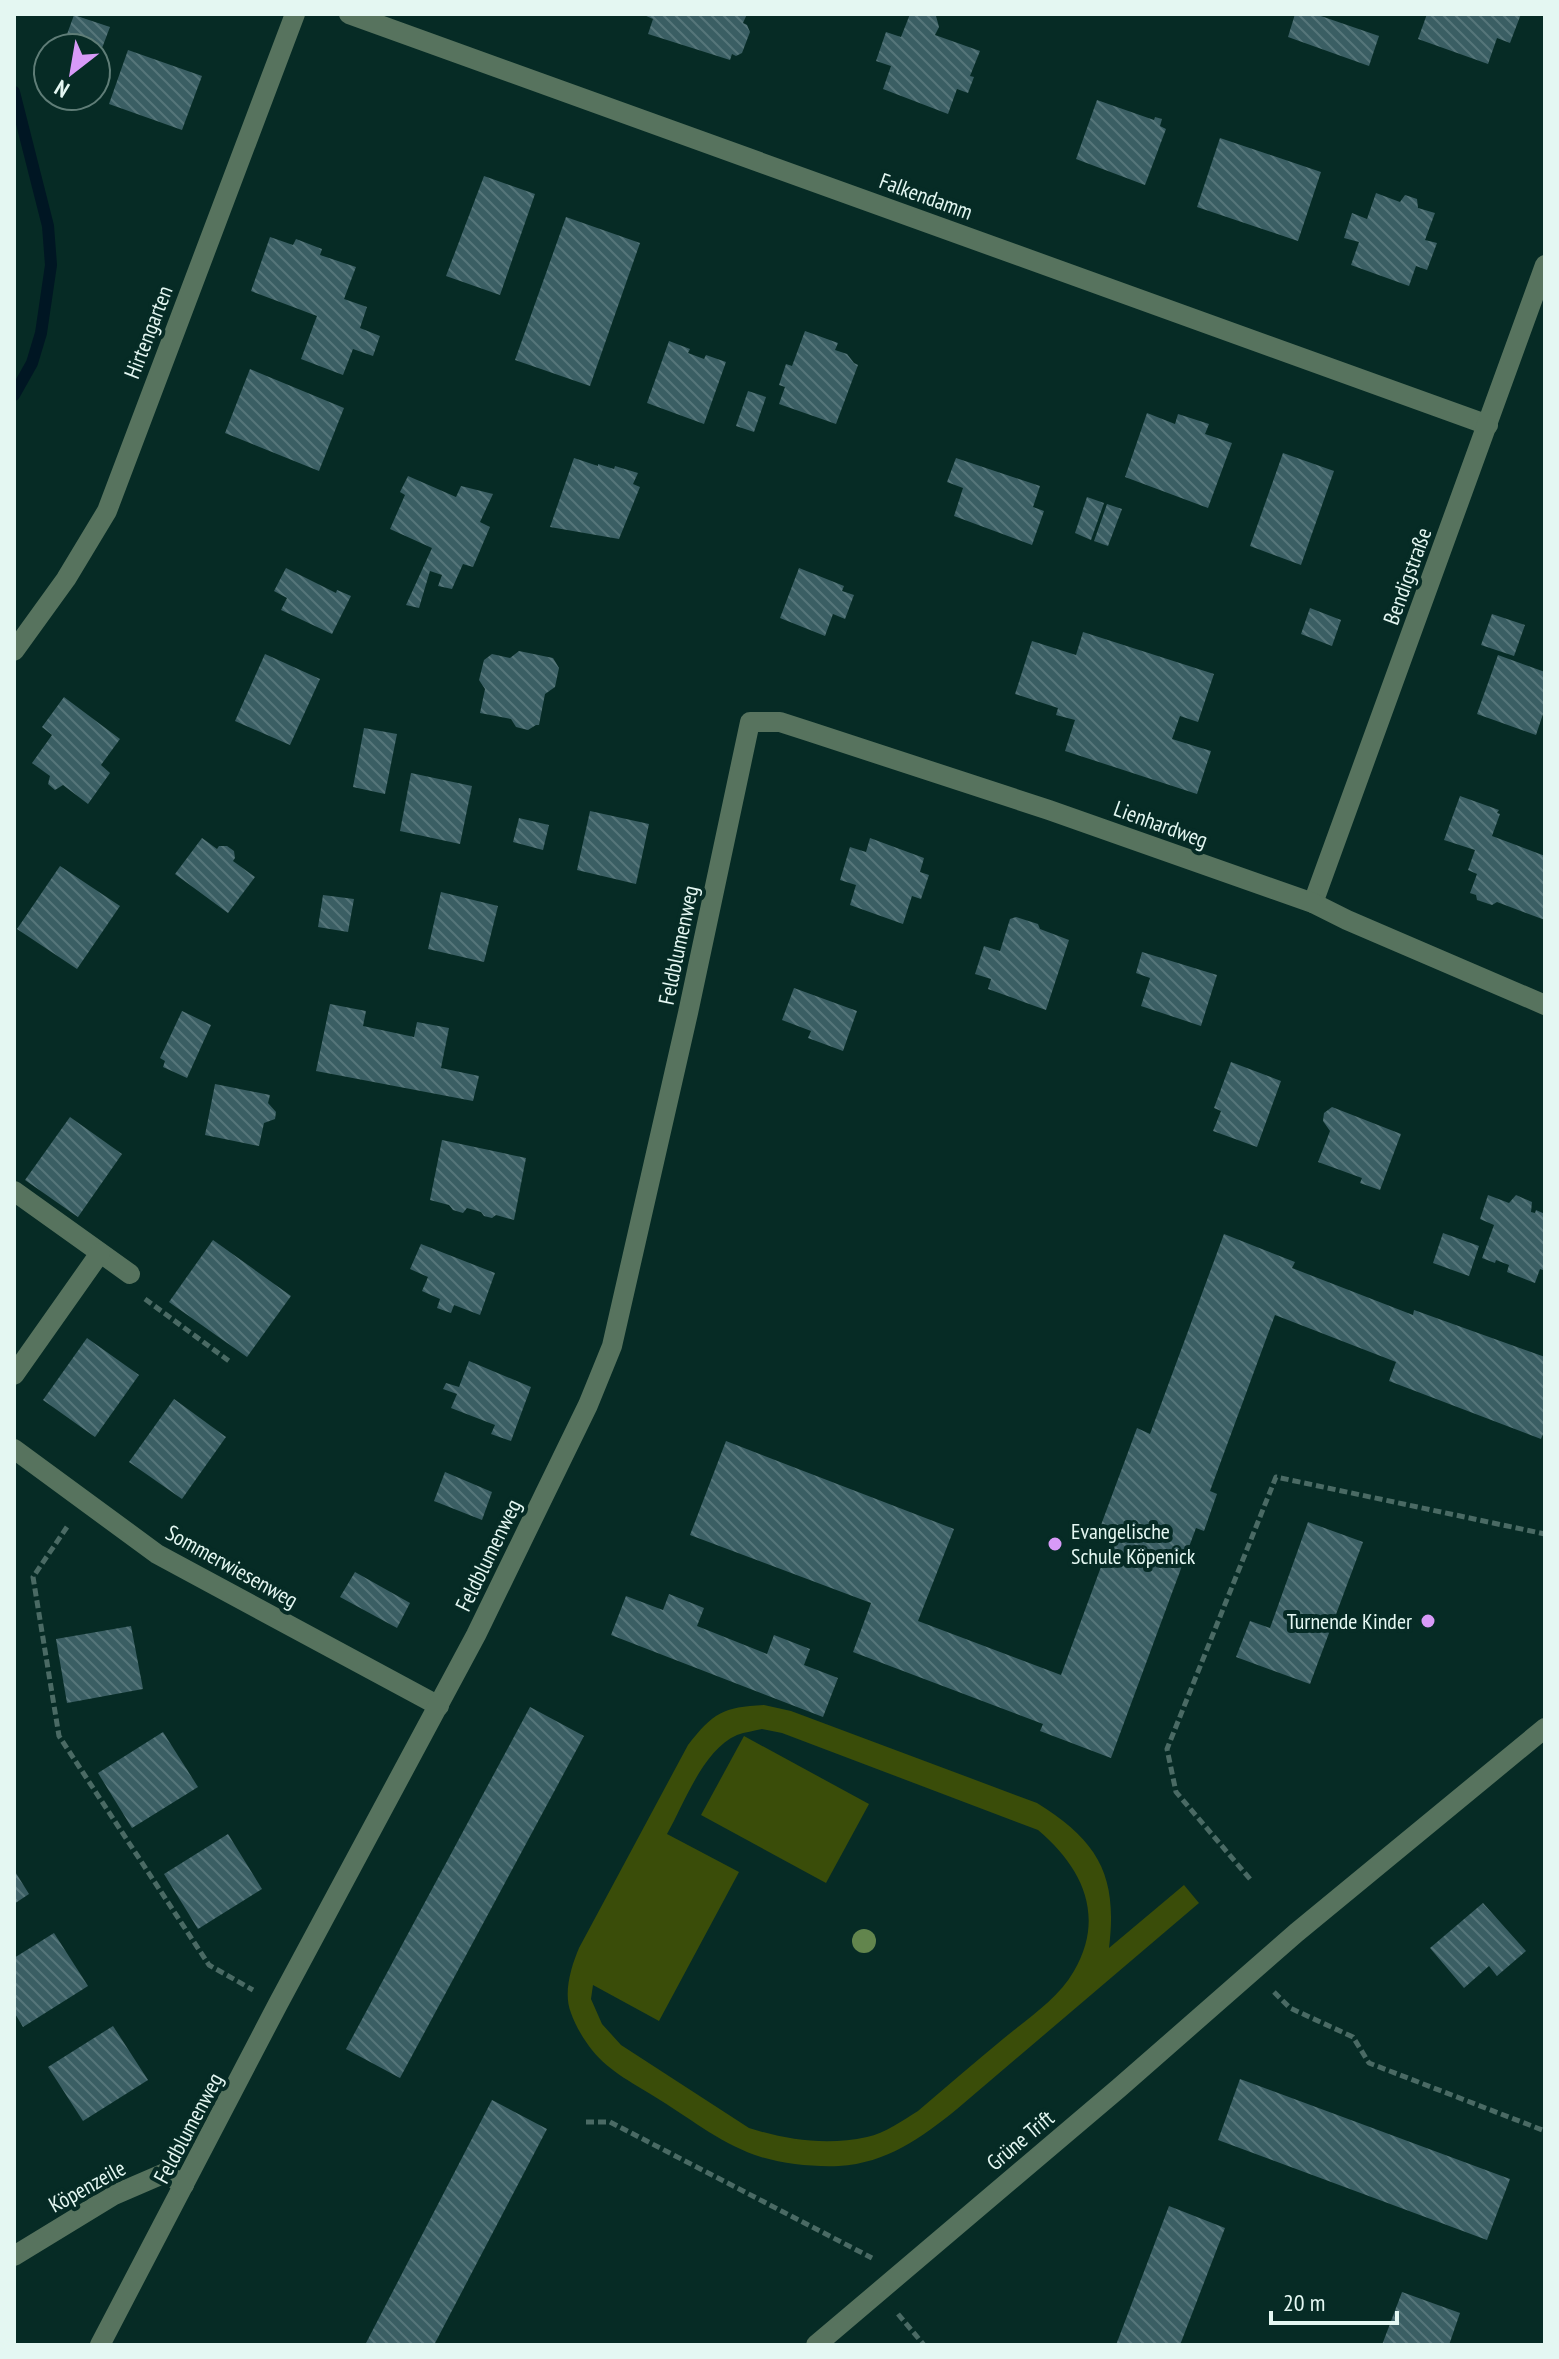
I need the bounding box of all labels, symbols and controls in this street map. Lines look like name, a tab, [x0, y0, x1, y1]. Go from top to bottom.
north arrow	[32, 32, 112, 112]
text: N	[49, 74, 74, 104]
street label: Falkendamm	[876, 166, 976, 226]
street label: Hirtengarten	[118, 282, 178, 382]
street label: Bendigstraße	[1377, 524, 1437, 628]
street label: Lienhardweg	[1110, 794, 1212, 854]
street label: Feldblumenweg	[652, 883, 704, 1007]
street label: Feldblumenweg	[449, 1494, 527, 1616]
place label: Evangelische Schule Köpenick	[1071, 1517, 1196, 1570]
street label: Sommerwiesenweg	[161, 1518, 303, 1614]
marker: Evangelische Schule Köpenick	[1046, 1535, 1064, 1553]
place label: Turnende Kinder	[1287, 1607, 1412, 1635]
marker: Turnende Kinder	[1419, 1612, 1437, 1630]
street label: Feldblumenweg	[147, 2068, 229, 2188]
street label: Grüne Trift	[981, 2104, 1059, 2176]
street label: Köpenzeile	[44, 2154, 130, 2218]
scale bar	[1271, 2275, 1397, 2325]
text: 20 m	[1283, 2287, 1325, 2318]

